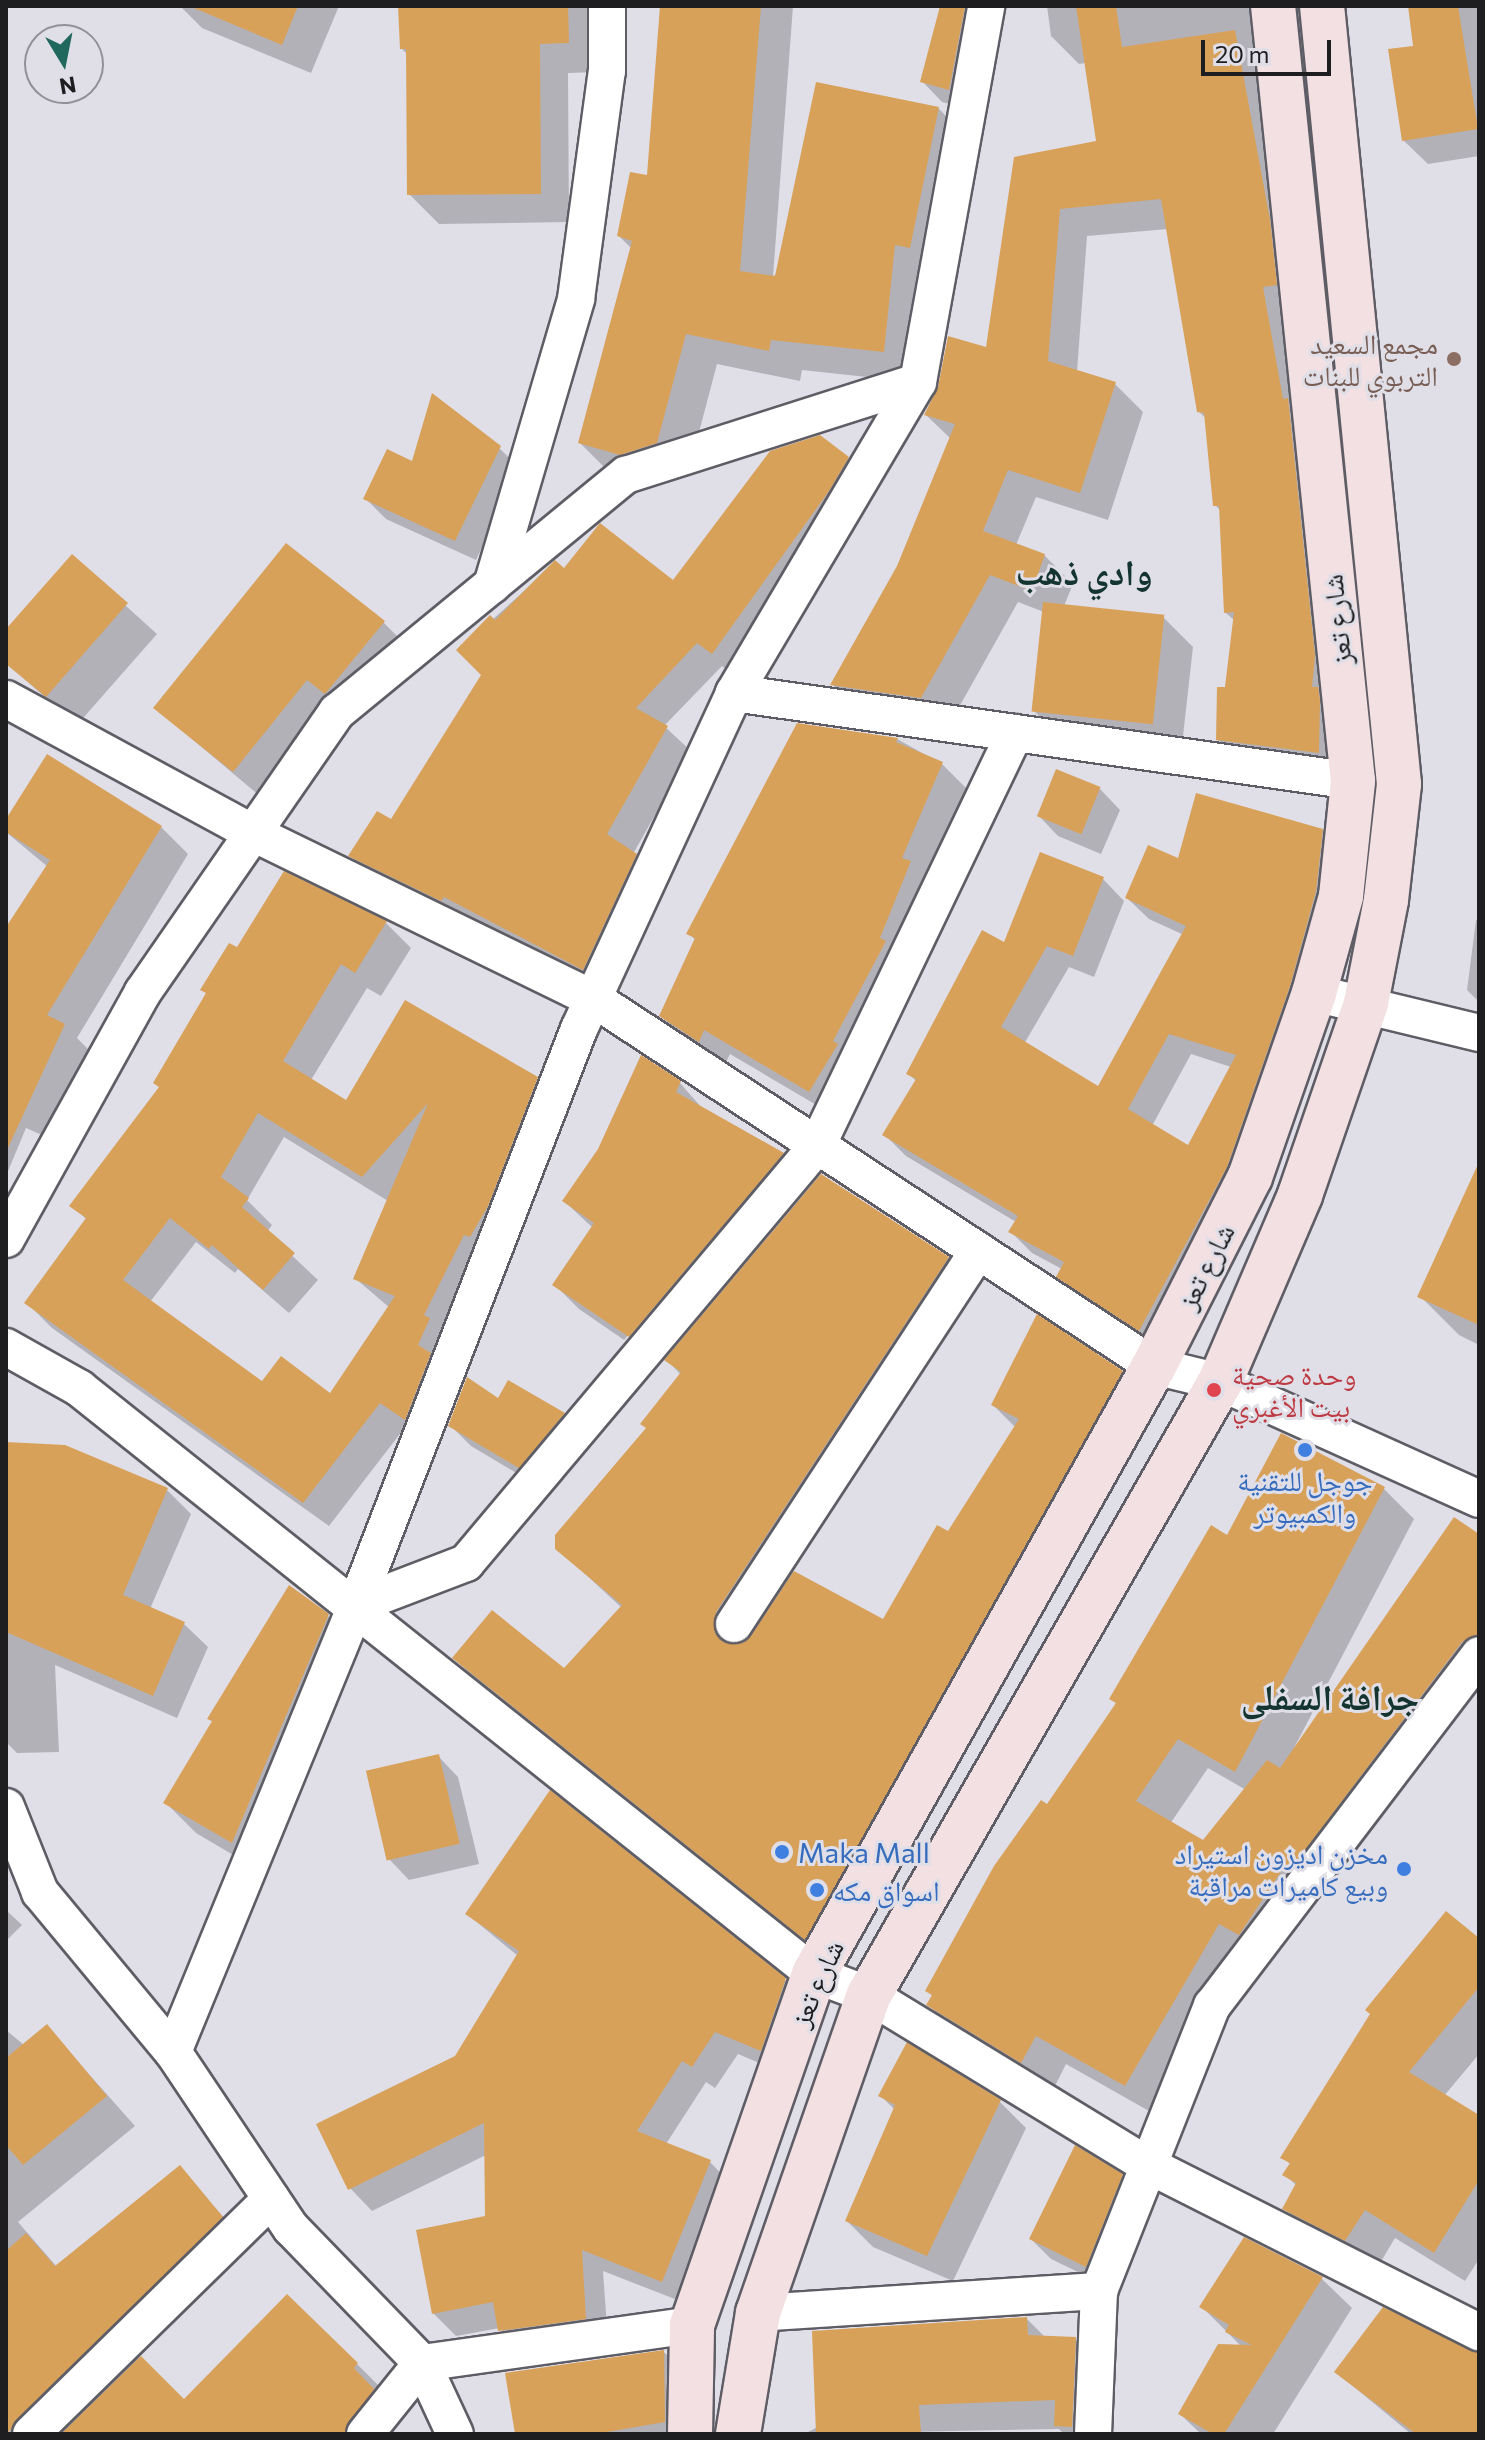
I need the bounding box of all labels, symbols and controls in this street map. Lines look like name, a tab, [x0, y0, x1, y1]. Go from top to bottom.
north arrow	[24, 24, 104, 104]
scale bar	[1205, 24, 1335, 74]
text: 20 m	[1215, 39, 1269, 68]
text: N	[57, 71, 78, 101]
place label: مجمع السعيد التربوي للبنات	[1303, 326, 1438, 392]
marker: مجمع السعيد التربوي للبنات	[1445, 350, 1463, 368]
district label: وادي ذهب	[1015, 549, 1153, 593]
street label: شارع تعز	[1315, 573, 1357, 667]
street label: شارع تعز	[1169, 1218, 1241, 1314]
place label: وحدة صحية بيت الأغبري	[1232, 1357, 1356, 1423]
marker: وحدة صحية بيت الأغبري	[1203, 1379, 1225, 1401]
marker: جوجل للتقنية والكمبيوتر	[1296, 1441, 1314, 1459]
place label: جوجل للتقنية والكمبيوتر	[1237, 1463, 1373, 1529]
district label: جرافة السفلى	[1241, 1674, 1419, 1718]
place label: Maka Mall	[798, 1835, 930, 1869]
place label: مخزن اديزون استيراد وبيع كاميرات مراقبة	[1175, 1836, 1388, 1902]
marker: Maka Mall	[773, 1843, 791, 1861]
marker: مخزن اديزون استيراد وبيع كاميرات مراقبة	[1395, 1860, 1413, 1878]
place label: اسواق مكه	[833, 1873, 940, 1907]
marker: اسواق مكه	[808, 1881, 826, 1899]
street label: شارع تعز	[782, 1935, 850, 2031]

